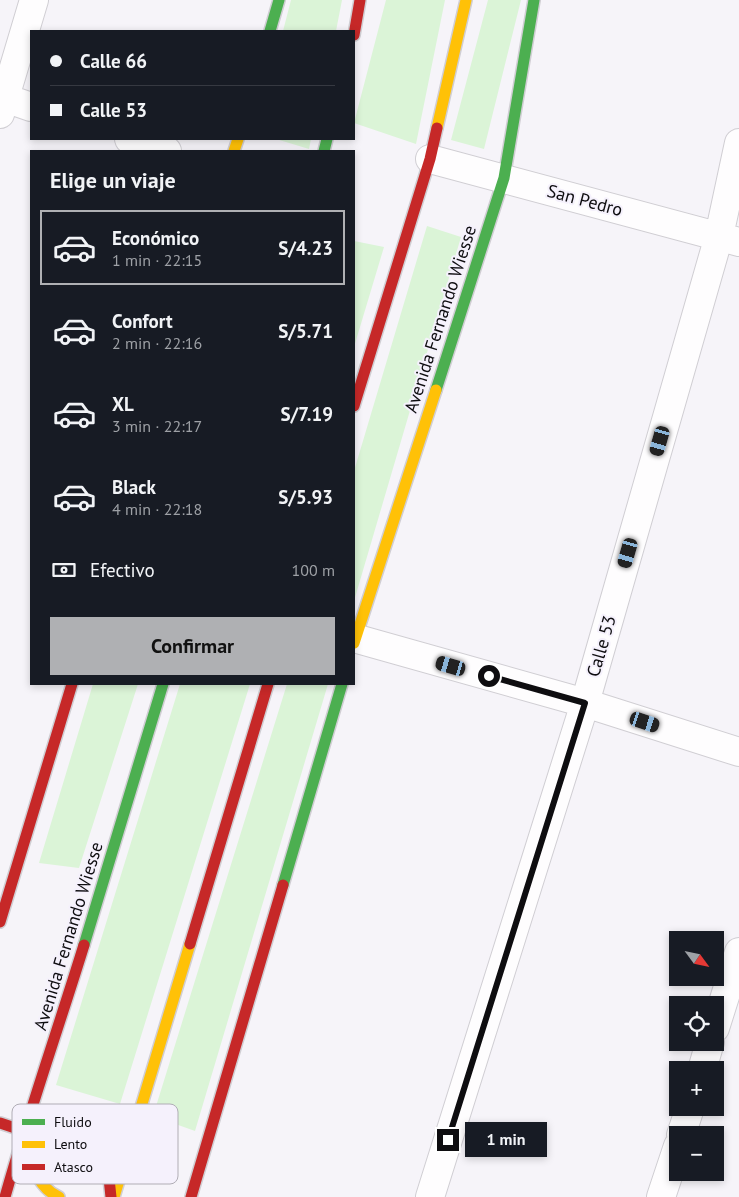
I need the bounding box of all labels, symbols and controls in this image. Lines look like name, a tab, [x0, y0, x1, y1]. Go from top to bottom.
text: Calle 66	[80, 49, 147, 73]
text: Calle 53	[80, 98, 147, 122]
text: Elige un viaje	[50, 166, 176, 194]
street label: San Pedro	[545, 179, 625, 221]
street label: Avenida Fernando Wiesse	[399, 222, 481, 416]
icon: car	[52, 225, 97, 270]
text: Económico	[112, 226, 199, 250]
text: S/4.23	[278, 236, 333, 260]
text: 1 min · 22:15	[112, 250, 202, 270]
icon: car	[52, 308, 97, 353]
text: Confort	[112, 309, 173, 333]
text: S/5.71	[278, 319, 333, 343]
text: 2 min · 22:16	[112, 333, 202, 353]
icon: car	[52, 391, 97, 436]
text: XL	[112, 392, 134, 416]
text: S/7.19	[280, 402, 333, 426]
text: 3 min · 22:17	[112, 416, 202, 436]
car	[648, 425, 671, 457]
icon: car	[52, 474, 97, 519]
text: Black	[112, 475, 156, 499]
text: S/5.93	[278, 485, 333, 509]
text: 4 min · 22:18	[112, 499, 202, 519]
car	[616, 537, 639, 569]
icon: cash	[50, 556, 78, 584]
text: Efectivo	[90, 558, 155, 582]
text: 100 m	[292, 560, 335, 580]
street label: Calle 53	[581, 613, 621, 679]
button: Confirmar	[50, 617, 335, 675]
car	[434, 655, 467, 677]
route start	[478, 665, 500, 687]
car	[628, 710, 661, 734]
street label: Avenida Fernando Wiesse	[28, 839, 108, 1033]
north arrow	[669, 931, 724, 986]
map controls	[669, 931, 724, 1181]
button: locate	[669, 996, 724, 1051]
button: +	[669, 1061, 724, 1116]
legend	[12, 1104, 178, 1184]
text: Fluido	[54, 1113, 92, 1131]
callout: 1 min	[466, 1122, 548, 1158]
button: −	[669, 1126, 724, 1181]
route end	[437, 1129, 459, 1151]
text: 1 min	[486, 1129, 526, 1149]
text: Lento	[54, 1135, 87, 1153]
text: Atasco	[54, 1158, 93, 1176]

